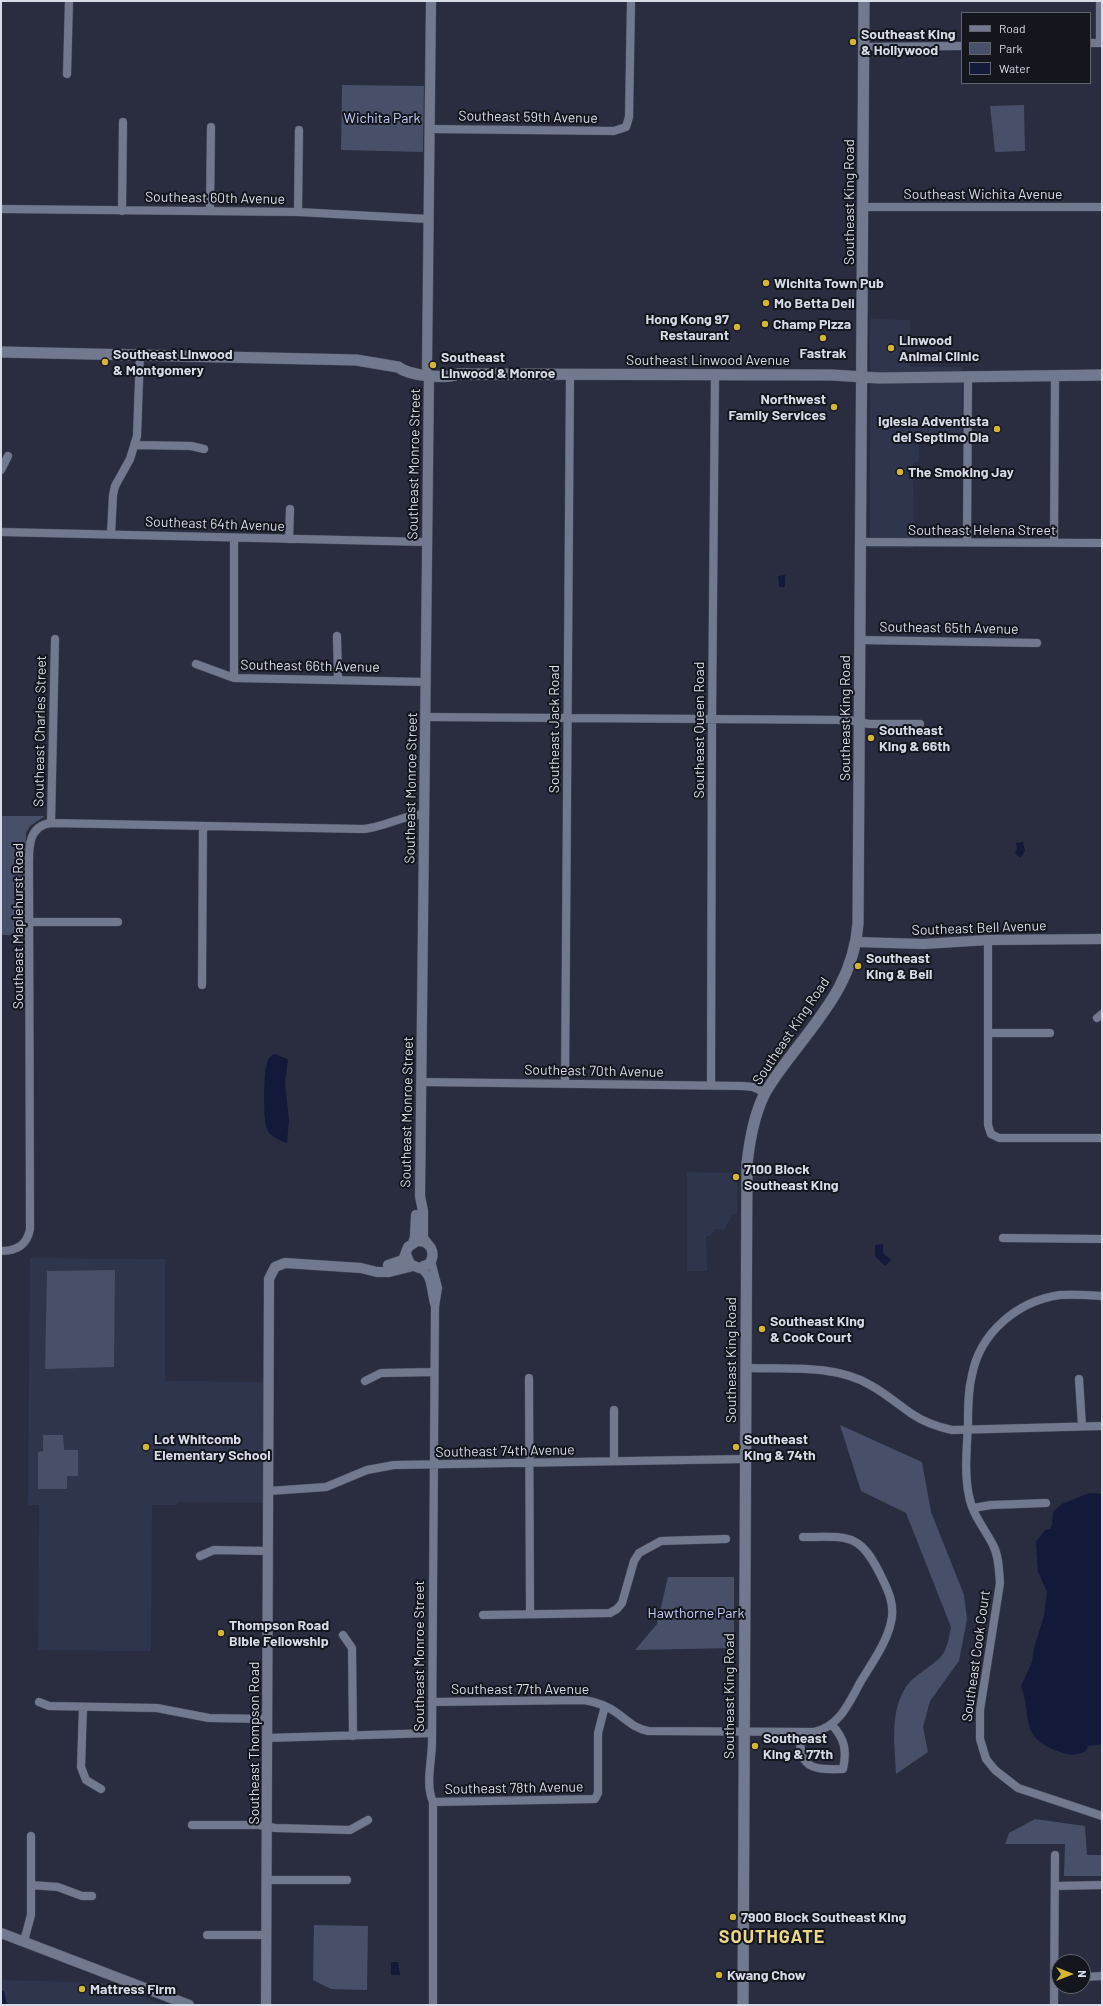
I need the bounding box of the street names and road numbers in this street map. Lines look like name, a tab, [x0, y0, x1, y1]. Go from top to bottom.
street label: Southeast 59th Avenue	[458, 107, 598, 127]
street label: Southeast King Road	[841, 139, 857, 265]
street label: Southeast Wichita Avenue	[904, 186, 1062, 202]
street label: Southeast 60th Avenue	[145, 188, 285, 208]
street label: Southeast Linwood Avenue	[626, 352, 790, 368]
street label: Southeast Monroe Street	[404, 388, 424, 540]
street label: Southeast 64th Avenue	[145, 513, 285, 535]
street label: Southeast Helena Street	[908, 522, 1056, 538]
street label: Southeast 65th Avenue	[879, 618, 1019, 638]
street label: Southeast Charles Street	[30, 655, 50, 807]
street label: Southeast King Road	[837, 655, 853, 781]
street label: Southeast 66th Avenue	[240, 656, 380, 676]
street label: Southeast Queen Road	[691, 662, 707, 798]
street label: Southeast Jack Road	[546, 665, 562, 793]
street label: Southeast Monroe Street	[401, 712, 421, 864]
street label: Southeast Maplehurst Road	[10, 843, 26, 1009]
street label: Southeast Bell Avenue	[911, 917, 1047, 939]
street label: Southeast King Road	[749, 974, 833, 1088]
street label: Southeast Monroe Street	[397, 1036, 417, 1188]
street label: Southeast 70th Avenue	[524, 1061, 664, 1081]
street label: Southeast King Road	[723, 1297, 739, 1423]
street label: Southeast 74th Avenue	[435, 1441, 575, 1461]
street label: Southeast Monroe Street	[411, 1580, 427, 1732]
street label: Southeast Cook Court	[958, 1589, 994, 1723]
street label: Southeast King Road	[721, 1633, 737, 1759]
street label: Southeast Thompson Road	[246, 1661, 262, 1825]
street label: Southeast 77th Avenue	[451, 1681, 589, 1697]
street label: Southeast 78th Avenue	[444, 1778, 584, 1798]

